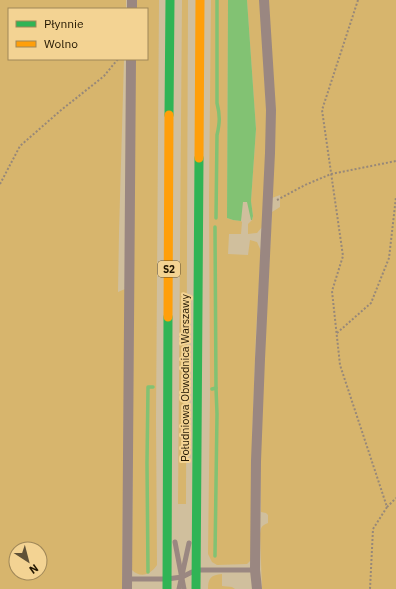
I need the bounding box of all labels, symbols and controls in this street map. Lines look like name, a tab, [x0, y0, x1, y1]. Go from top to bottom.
legend	[8, 8, 148, 60]
text: Płynnie	[44, 16, 84, 31]
text: Wolno	[44, 36, 78, 51]
road number: S2	[158, 261, 180, 277]
street label: Południowa Obwodnica Warszawy	[178, 293, 192, 462]
north arrow	[8, 541, 48, 581]
text: N	[27, 561, 41, 577]

